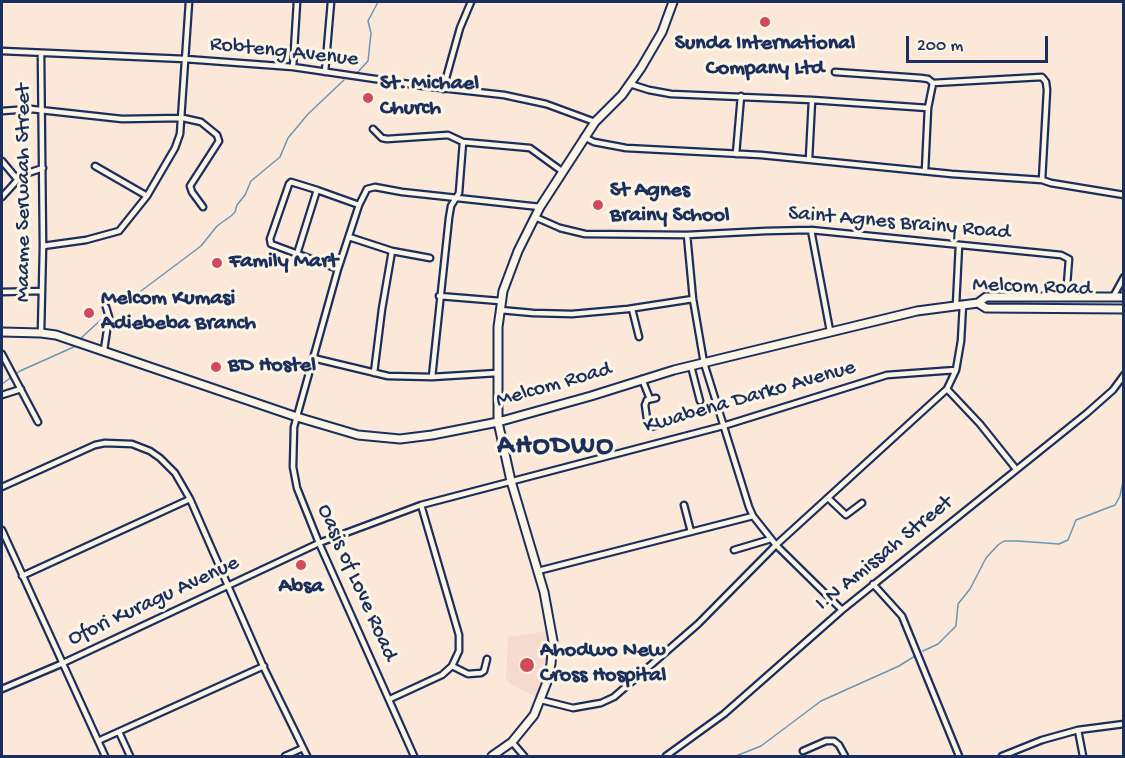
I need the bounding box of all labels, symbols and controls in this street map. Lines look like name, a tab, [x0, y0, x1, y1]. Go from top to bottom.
marker: Sunda International Company Ltd	[758, 15, 772, 29]
scale bar	[909, 24, 1052, 62]
street label: Robteng Avenue	[208, 32, 360, 74]
place label: Sunda International Company Ltd	[675, 32, 855, 84]
text: 200 m	[917, 36, 963, 57]
place label: St. Michael Church	[380, 72, 479, 124]
street label: Maame Serwaah Street	[12, 84, 38, 302]
marker: St. Michael Church	[361, 91, 375, 105]
place label: St Agnes Brainy School	[610, 179, 730, 230]
marker: St Agnes Brainy School	[591, 198, 605, 212]
street label: Saint Agnes Brainy Road	[787, 201, 1011, 247]
place label: Family Mart	[229, 250, 338, 276]
marker: Family Mart	[210, 256, 224, 270]
street label: Melcom Road	[972, 273, 1092, 303]
place label: Melcom Kumasi Adiebeba Branch	[101, 287, 256, 338]
marker: Melcom Kumasi Adiebeba Branch	[82, 306, 96, 320]
place label: BD Hostel	[228, 354, 316, 380]
street label: Kwabena Darko Avenue	[641, 355, 859, 441]
street label: Melcom Road	[493, 357, 615, 415]
marker: BD Hostel	[209, 360, 223, 374]
district label: AHODWO	[497, 431, 615, 465]
street label: I.N Amissah Street	[811, 490, 959, 618]
street label: Oasis of Love Road	[310, 501, 402, 665]
street label: Ofori Kuragu Avenue	[64, 551, 244, 653]
marker: Absa	[294, 558, 308, 572]
place label: Absa	[279, 575, 323, 601]
place label: Ahodwo New Cross Hospital	[540, 639, 666, 690]
marker: Ahodwo New Cross Hospital	[518, 656, 536, 674]

